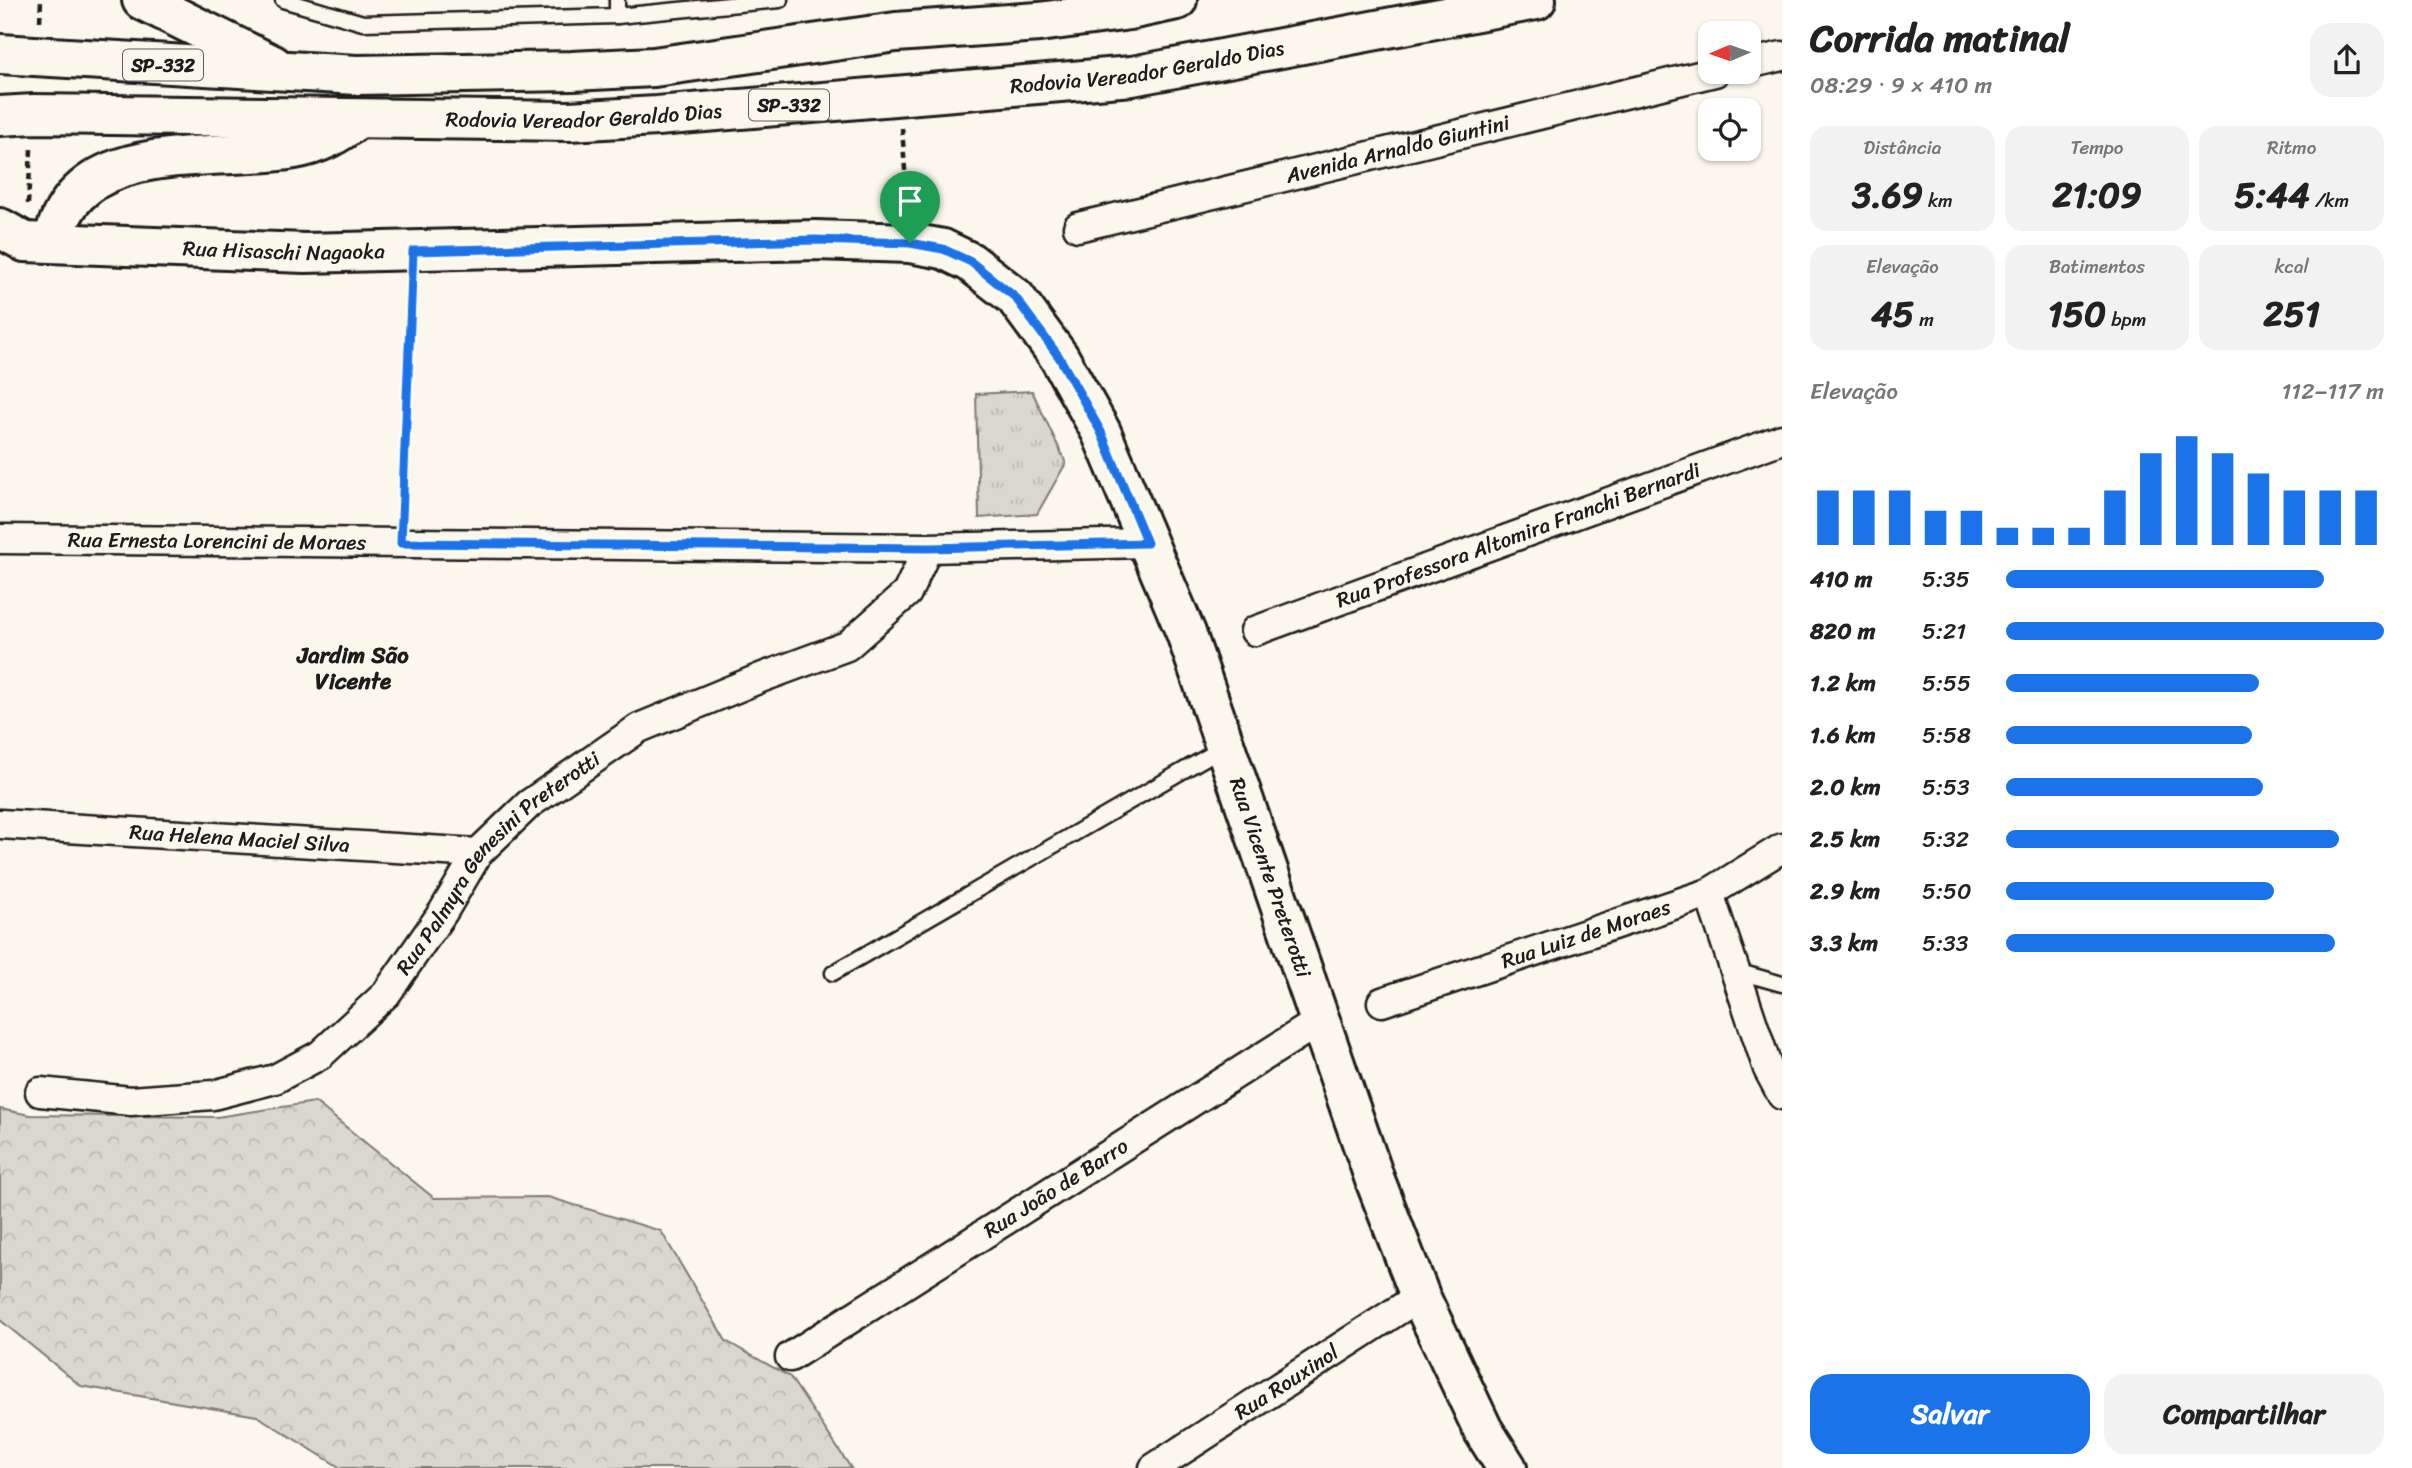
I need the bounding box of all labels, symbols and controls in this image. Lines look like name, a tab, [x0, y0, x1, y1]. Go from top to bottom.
text: Corrida matinal	[1810, 5, 2070, 72]
north arrow	[1698, 21, 1760, 84]
map controls	[1698, 21, 1761, 161]
button: share	[2310, 23, 2384, 97]
street label: Rodovia Vereador Geraldo Dias	[1009, 29, 1288, 105]
road number: SP-332	[123, 50, 203, 80]
text: 08:29 · 9 × 410 m	[1810, 65, 1992, 106]
road number: SP-332	[749, 90, 829, 120]
street label: Rodovia Vereador Geraldo Dias	[445, 92, 724, 140]
button: locate	[1698, 98, 1761, 161]
street label: Avenida Arnaldo Giuntini	[1281, 103, 1515, 195]
text: Distância	[1863, 131, 1941, 164]
text: Tempo	[2071, 131, 2123, 164]
text: Ritmo	[2267, 131, 2316, 164]
text: 3.69	[1852, 164, 1923, 226]
text: 21:09	[2052, 164, 2142, 226]
text: 5:44	[2234, 164, 2310, 226]
pin	[880, 171, 940, 243]
icon: arrive	[891, 182, 929, 220]
text: km	[1923, 184, 1953, 217]
text: /km	[2310, 184, 2349, 217]
street label: Rua Hisaschi Nagaoka	[182, 229, 386, 272]
text: Elevação	[1866, 250, 1939, 283]
text: Batimentos	[2049, 250, 2145, 283]
text: kcal	[2274, 250, 2309, 283]
text: 45	[1871, 283, 1914, 345]
text: 150	[2048, 283, 2106, 345]
text: 251	[2263, 283, 2320, 345]
text: m	[1914, 303, 1934, 336]
text: bpm	[2106, 303, 2146, 336]
text: Elevação	[1810, 371, 1898, 412]
text: 112–117 m	[2281, 371, 2384, 412]
street label: Rua Professora Altomira Franchi Bernardi	[1331, 451, 1707, 619]
street label: Rua Ernesta Lorencini de Moraes	[68, 521, 367, 562]
text: 410 m	[1810, 559, 1872, 600]
text: 5:35	[1922, 559, 1970, 600]
text: 820 m	[1810, 611, 1875, 652]
text: 5:21	[1922, 611, 1966, 652]
district label: Jardim São Vicente	[295, 635, 409, 702]
text: 1.2 km	[1810, 663, 1876, 704]
text: 5:55	[1922, 663, 1971, 704]
text: 1.6 km	[1810, 715, 1876, 756]
text: 5:58	[1922, 715, 1971, 756]
street label: Rua Palmyra Genesini Preterotti	[385, 740, 609, 983]
text: 2.0 km	[1810, 767, 1881, 808]
text: 5:53	[1922, 767, 1970, 808]
street label: Rua Vicente Preterotti	[1218, 772, 1323, 984]
street label: Rua Helena Maciel Silva	[128, 813, 351, 864]
text: 2.5 km	[1810, 819, 1880, 860]
text: 5:32	[1922, 819, 1969, 860]
text: 2.9 km	[1810, 871, 1880, 912]
text: 5:50	[1922, 871, 1972, 912]
street label: Rua Luiz de Moraes	[1496, 888, 1676, 980]
text: 3.3 km	[1810, 923, 1878, 964]
text: 5:33	[1922, 923, 1968, 964]
street label: Rua João de Barro	[976, 1127, 1137, 1249]
street label: Rua Rouxinol	[1227, 1333, 1348, 1430]
button: Salvar	[1810, 1374, 2090, 1454]
button: Compartilhar	[2104, 1374, 2384, 1454]

